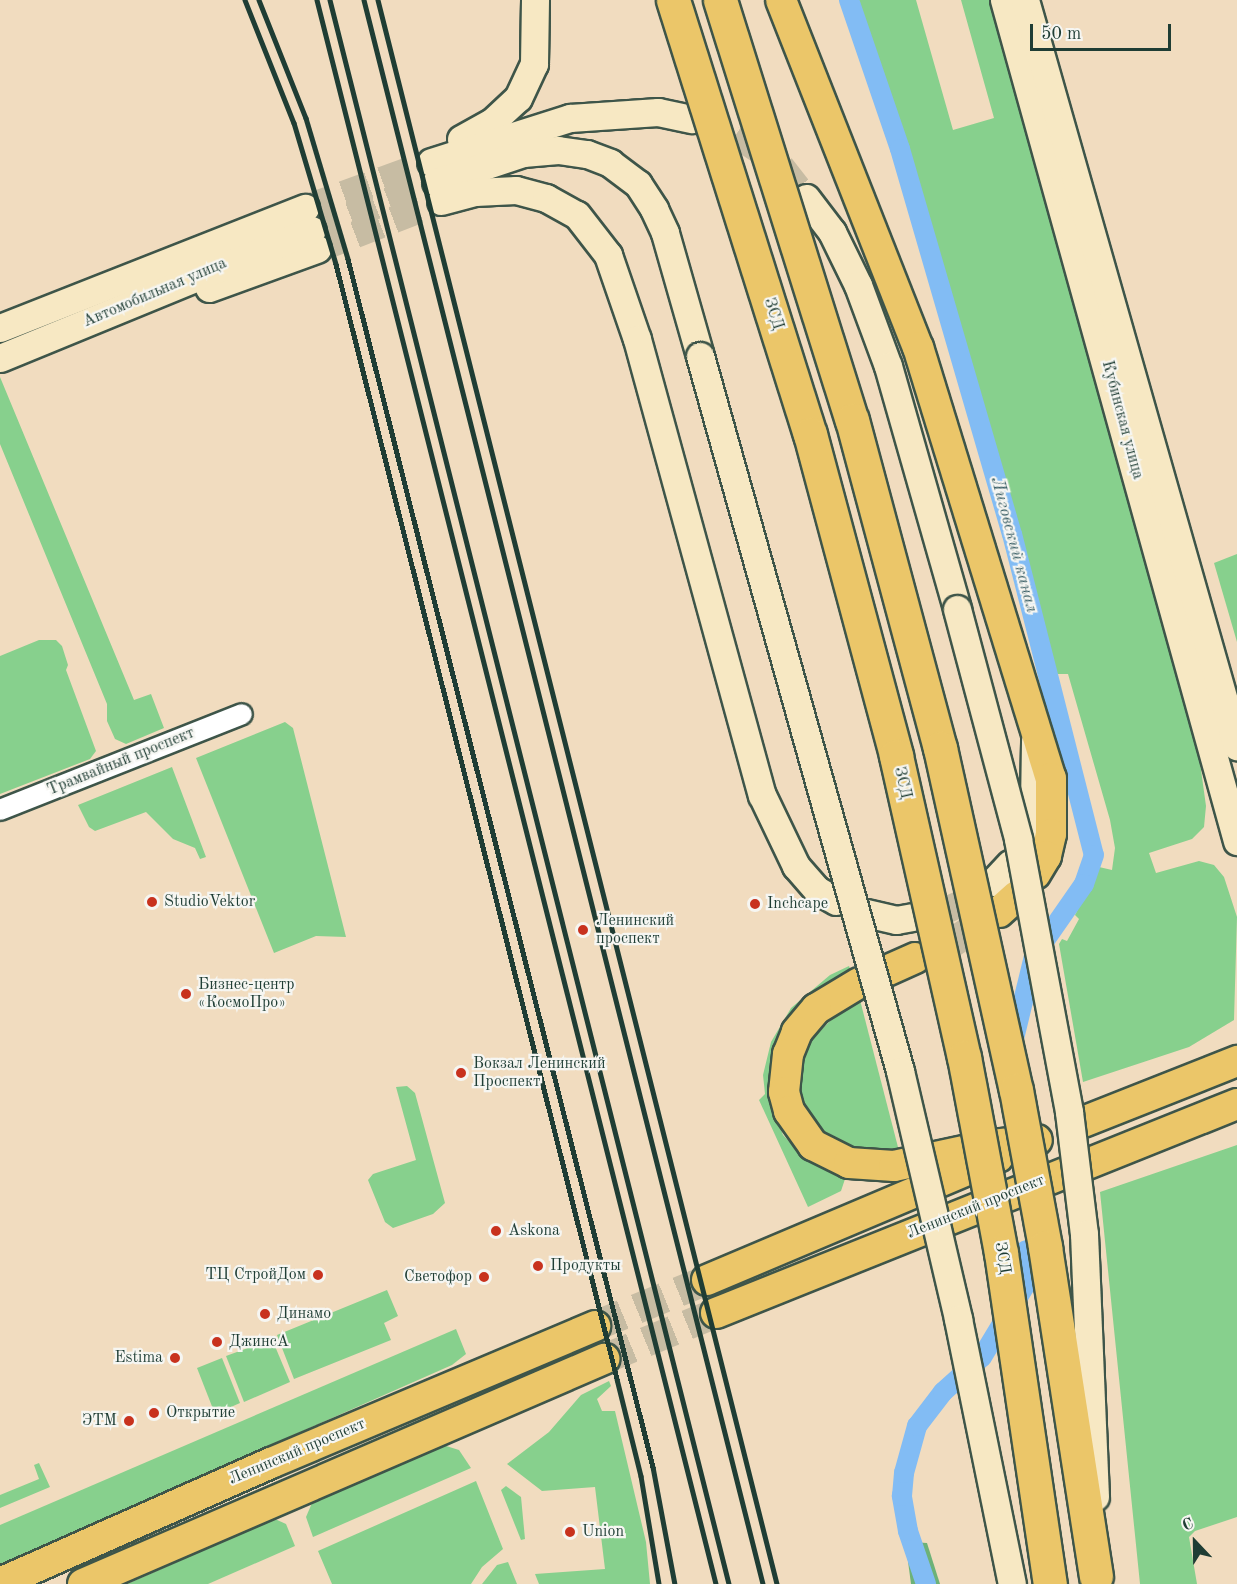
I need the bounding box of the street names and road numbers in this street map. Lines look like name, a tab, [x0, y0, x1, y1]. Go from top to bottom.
street label: Автомобильная улица	[80, 254, 230, 332]
street label: ЗСД	[759, 296, 787, 332]
street label: Кубинская улица	[1097, 359, 1147, 481]
street label: Трамвайный проспект	[45, 724, 197, 800]
street label: ЗСД	[889, 765, 915, 801]
street label: Ленинский проспект	[905, 1171, 1047, 1243]
street label: ЗСД	[990, 1240, 1014, 1276]
street label: Ленинский проспект	[226, 1415, 368, 1489]

